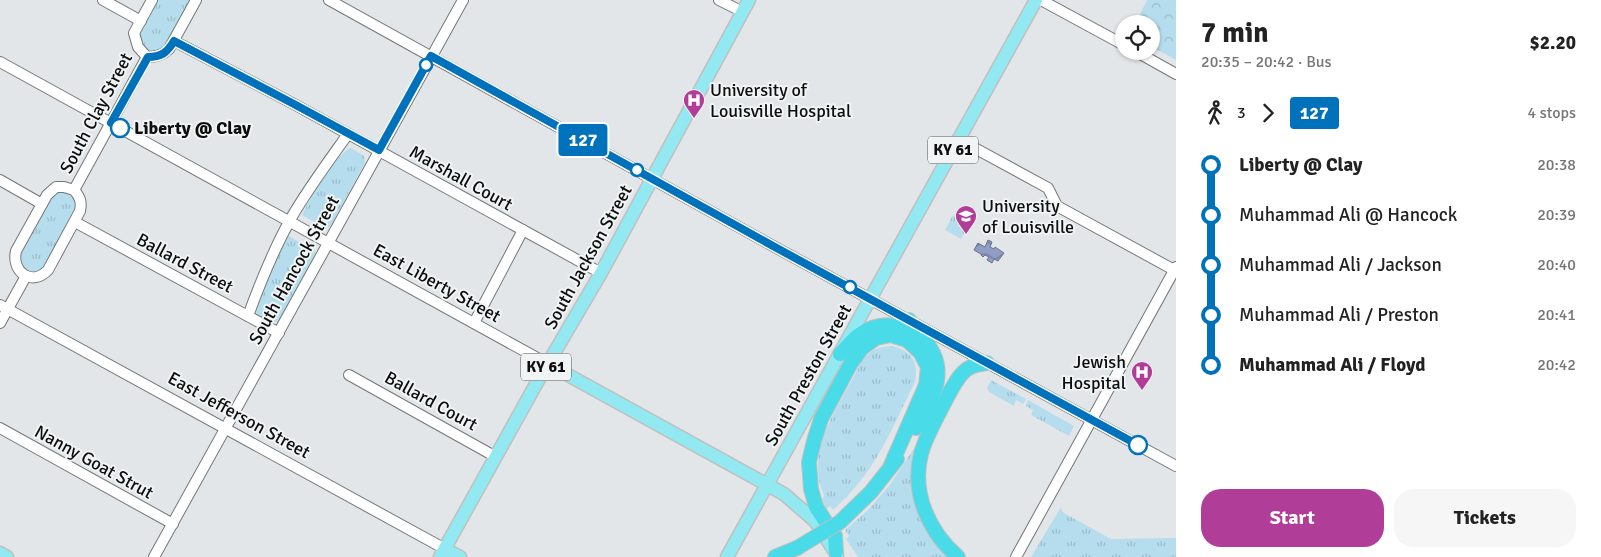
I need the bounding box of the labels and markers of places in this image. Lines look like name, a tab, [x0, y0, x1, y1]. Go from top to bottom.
unlabelled marker	[419, 58, 433, 72]
place label: University of Louisville Hospital	[710, 79, 851, 122]
hospital icon: University of Louisville Hospital	[682, 88, 706, 119]
place label: Liberty @ Clay	[134, 117, 251, 139]
marker: Liberty @ Clay	[110, 118, 130, 138]
unlabelled marker	[630, 163, 644, 177]
place label: University of Louisville	[982, 195, 1074, 238]
school or university icon: University of Louisville	[954, 204, 978, 235]
unlabelled marker	[843, 280, 857, 294]
place label: Jewish Hospital	[1062, 351, 1126, 394]
hospital icon: Jewish Hospital	[1130, 360, 1154, 391]
unlabelled marker	[1128, 435, 1148, 455]

